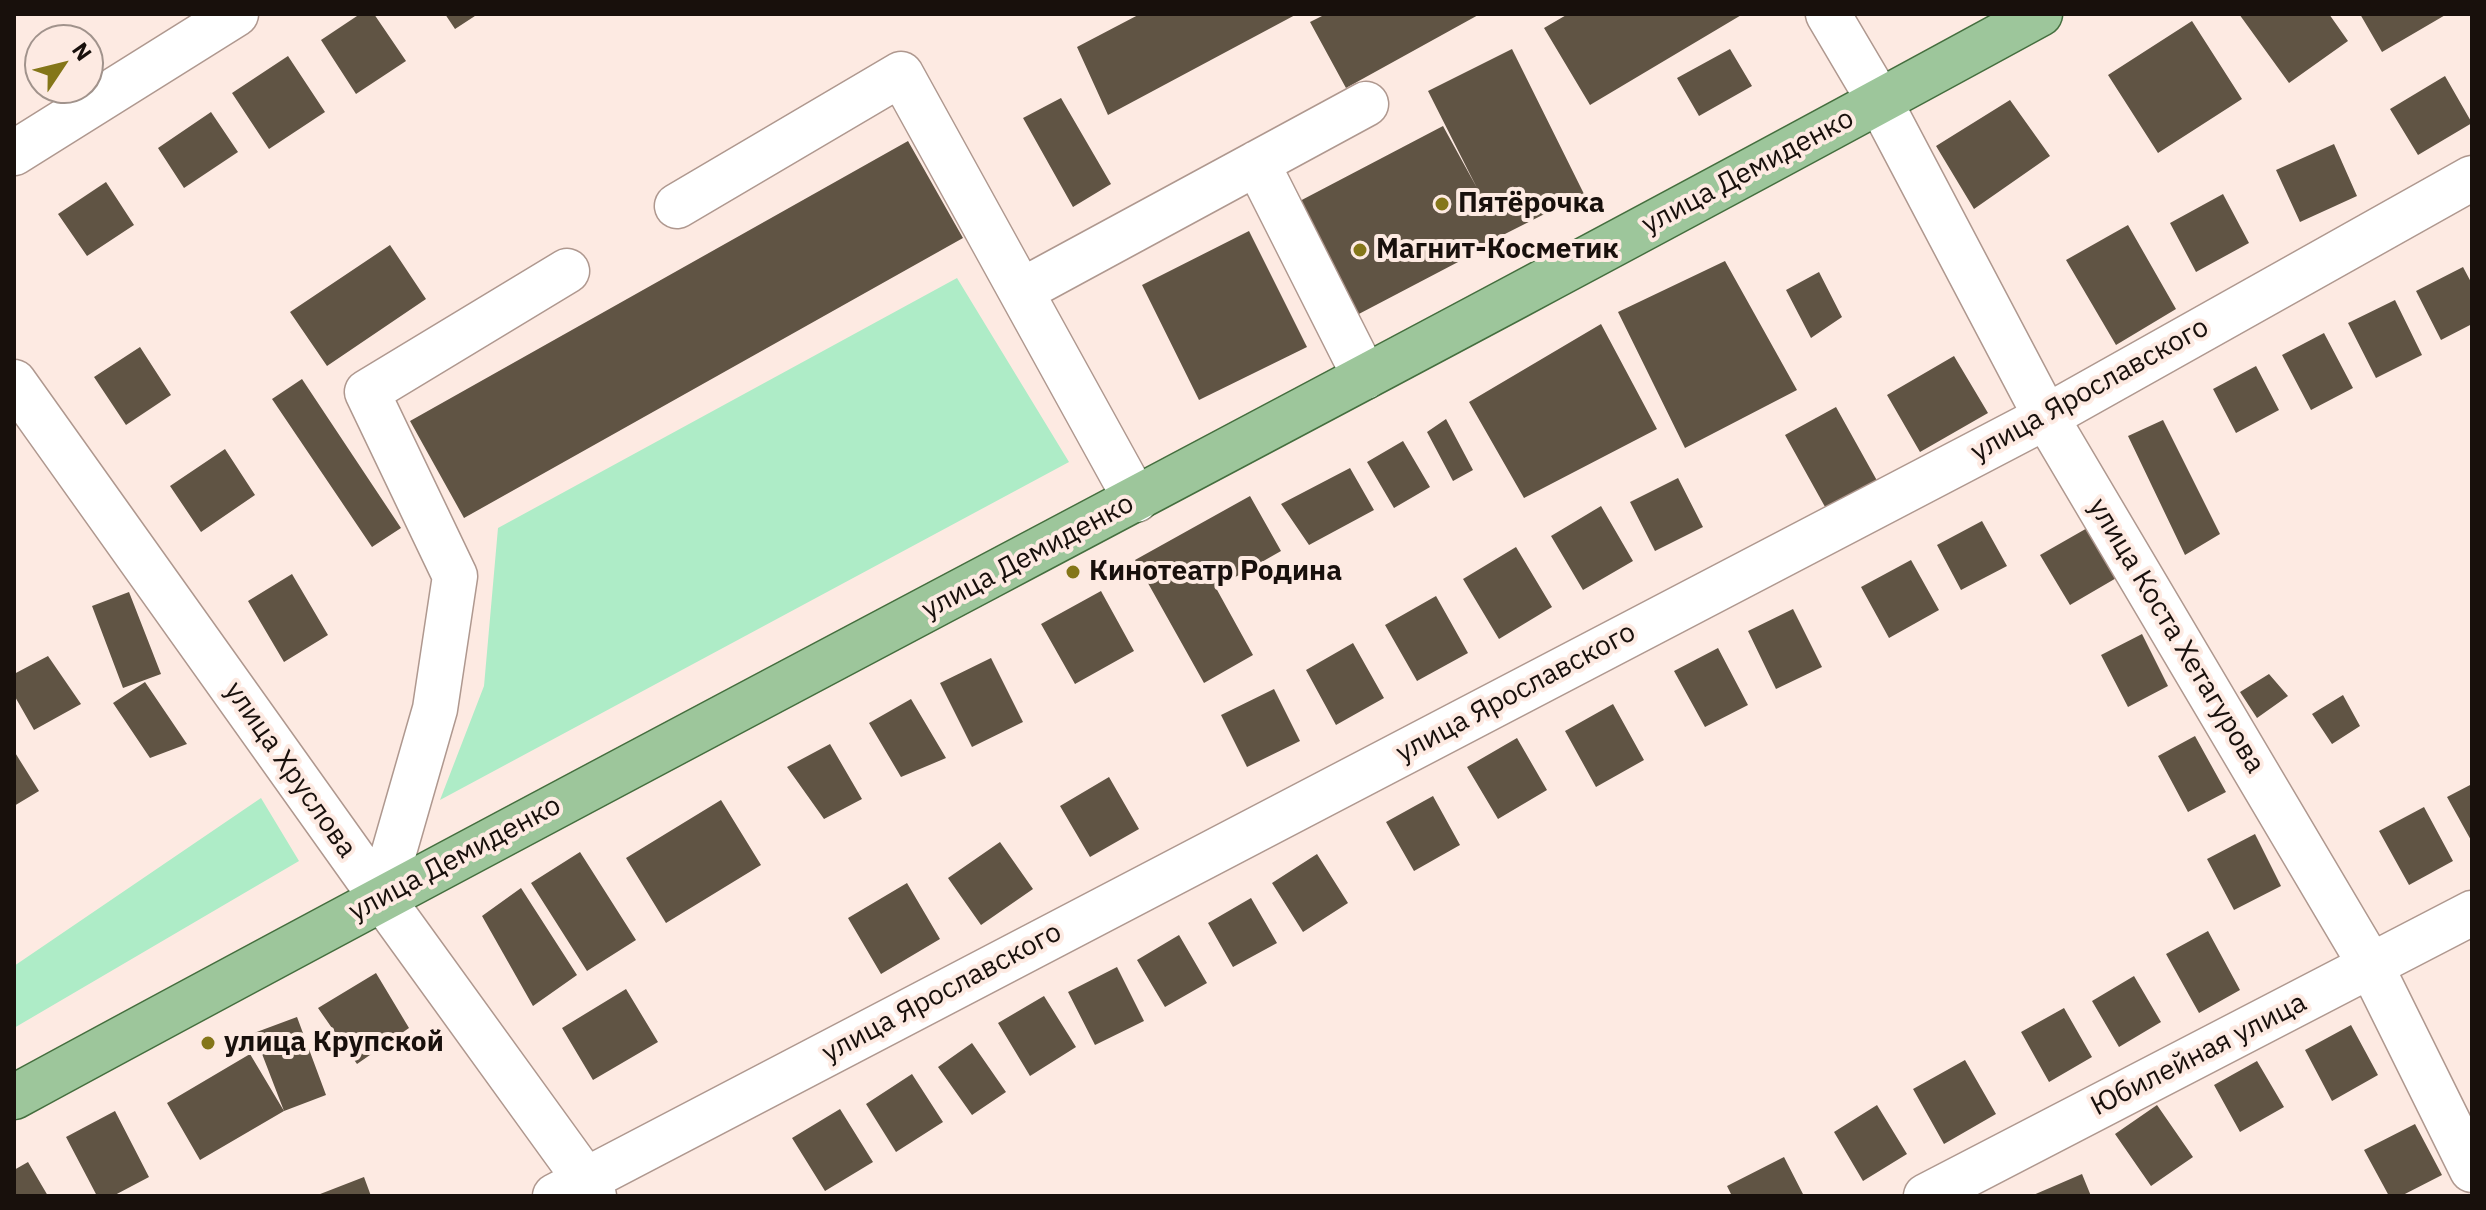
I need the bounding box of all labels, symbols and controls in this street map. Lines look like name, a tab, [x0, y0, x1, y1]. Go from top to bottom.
north arrow	[24, 24, 104, 104]
text: N	[66, 36, 99, 66]
street label: улица Демиденко	[1636, 102, 1860, 242]
place label: Пятёрочка	[1458, 187, 1605, 221]
marker: Пятёрочка	[1433, 195, 1451, 213]
place label: Магнит-Косметик	[1376, 233, 1619, 267]
marker: Магнит-Косметик	[1351, 241, 1369, 259]
street label: улица Ярославского	[1965, 311, 2215, 469]
street label: улица Демиденко	[916, 487, 1140, 627]
street label: улица Коста Хетагурова	[2081, 493, 2271, 779]
place label: Кинотеатр Родина	[1089, 555, 1342, 589]
marker: Кинотеатр Родина	[1064, 563, 1082, 581]
street label: улица Ярославского	[1390, 616, 1642, 770]
street label: улица Хруслова	[217, 676, 363, 864]
street label: улица Демиденко	[343, 789, 567, 929]
street label: улица Ярославского	[816, 916, 1068, 1070]
street label: Юбилейная улица	[2086, 986, 2312, 1124]
place label: улица Крупской	[224, 1026, 444, 1060]
marker: улица Крупской	[199, 1034, 217, 1052]

